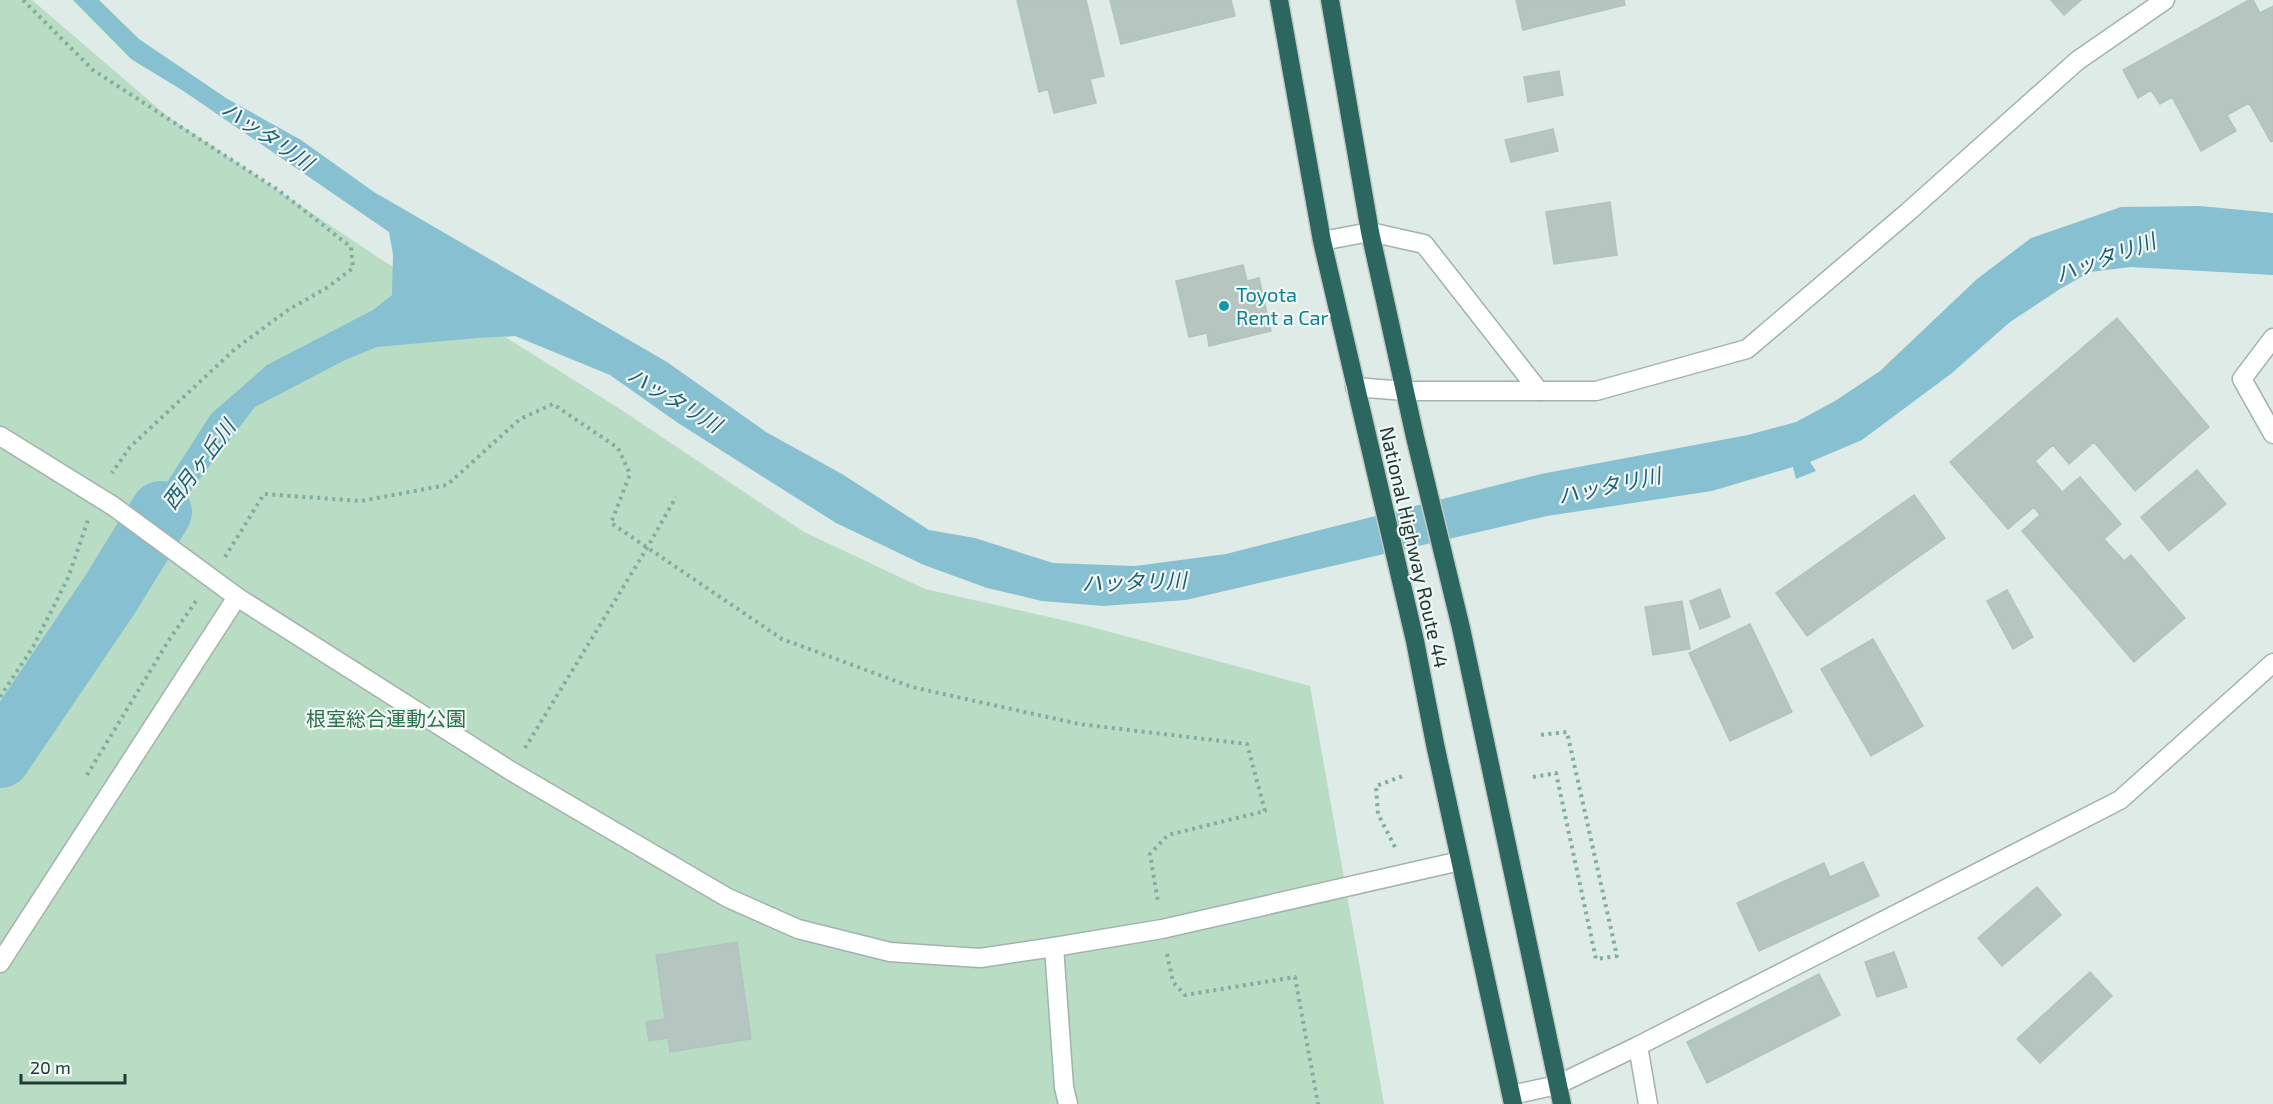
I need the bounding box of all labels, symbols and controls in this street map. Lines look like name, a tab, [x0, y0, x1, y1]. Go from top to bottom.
water label: ハッタリ川	[217, 95, 320, 176]
water label: ハッタリ川	[2051, 227, 2160, 287]
place label: Toyota Rent a Car	[1236, 282, 1329, 329]
marker: Toyota Rent a Car	[1217, 299, 1231, 313]
water label: ハッタリ川	[624, 361, 728, 438]
water label: 西月ヶ丘川	[156, 413, 241, 513]
street label: National Highway Route 44	[1376, 424, 1454, 670]
water label: ハッタリ川	[1555, 461, 1665, 508]
water label: ハッタリ川	[1081, 567, 1189, 595]
park label: 根室総合運動公園	[306, 706, 466, 730]
scale bar	[21, 1047, 124, 1085]
text: 20 m	[30, 1056, 71, 1078]

